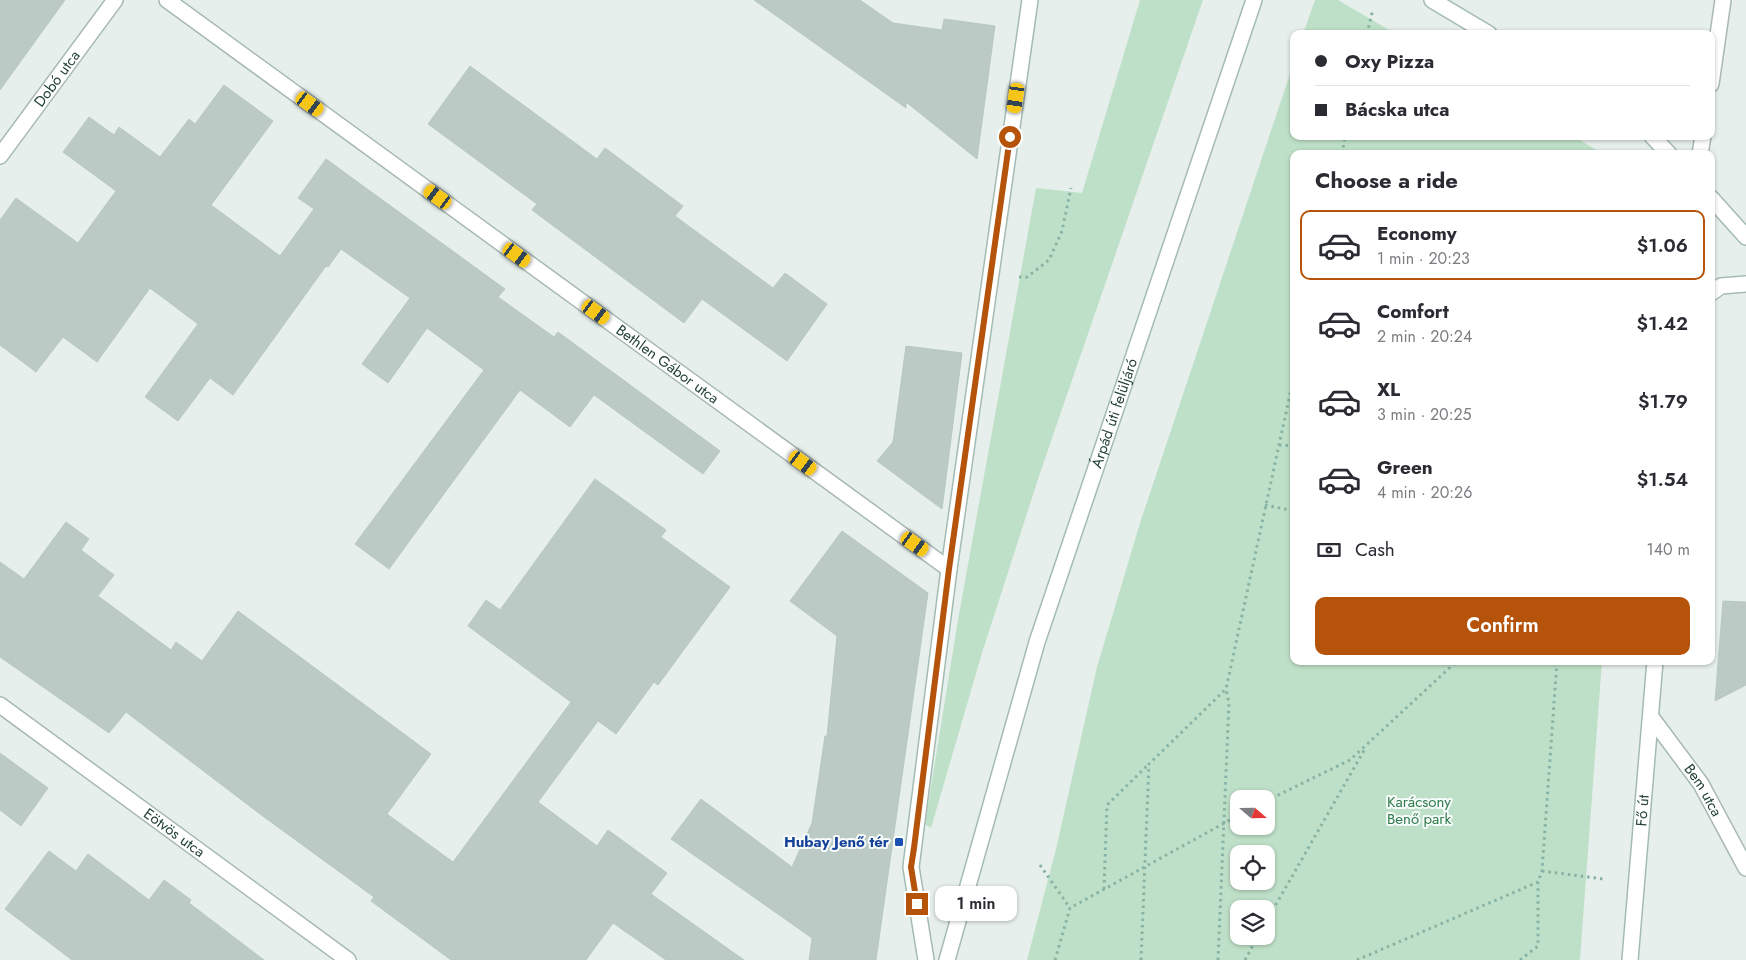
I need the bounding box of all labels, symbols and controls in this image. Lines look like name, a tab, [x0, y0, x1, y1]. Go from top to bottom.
street label: Dobó utca	[29, 46, 85, 112]
text: Oxy Pizza	[1345, 48, 1434, 75]
car	[1006, 82, 1025, 114]
car	[293, 89, 326, 119]
text: Bácska utca	[1345, 96, 1450, 123]
route start	[999, 126, 1021, 148]
text: Choose a ride	[1315, 164, 1458, 196]
car	[421, 182, 454, 212]
text: Economy	[1377, 220, 1457, 247]
icon: car	[1317, 223, 1362, 268]
text: $1.06	[1637, 232, 1688, 259]
car	[500, 240, 533, 270]
text: 1 min · 20:23	[1377, 247, 1470, 270]
car	[579, 297, 612, 327]
text: Comfort	[1377, 298, 1449, 325]
icon: car	[1317, 301, 1362, 346]
text: $1.42	[1637, 310, 1688, 337]
street label: Bethlen Gábor utca	[612, 319, 724, 409]
text: 2 min · 20:24	[1377, 325, 1472, 348]
street label: Árpád úti felüljáró	[1086, 355, 1143, 471]
text: XL	[1377, 376, 1400, 403]
icon: car	[1317, 379, 1362, 424]
text: $1.79	[1638, 388, 1688, 415]
text: 3 min · 20:25	[1377, 403, 1472, 426]
car	[786, 448, 819, 478]
text: Green	[1377, 454, 1433, 481]
icon: car	[1317, 457, 1362, 502]
text: $1.54	[1637, 466, 1688, 493]
text: 4 min · 20:26	[1377, 481, 1472, 504]
car	[898, 529, 931, 559]
icon: cash	[1315, 536, 1343, 564]
text: Cash	[1355, 536, 1395, 563]
text: 140 m	[1647, 538, 1690, 561]
button: Confirm	[1315, 597, 1690, 655]
street label: Bem utca	[1679, 759, 1727, 820]
north arrow	[1230, 790, 1275, 835]
map controls	[1230, 790, 1275, 945]
park label: Karácsony Benő park	[1387, 791, 1451, 830]
street label: Fő út	[1630, 793, 1655, 827]
street label: Eötvös utca	[139, 803, 209, 863]
place label: Hubay Jenő tér	[784, 831, 890, 853]
marker: Hubay Jenő tér	[893, 836, 905, 848]
button: locate	[1230, 845, 1275, 890]
callout: 1 min	[934, 886, 1017, 922]
text: 1 min	[957, 892, 995, 915]
route end	[906, 893, 928, 915]
button: layers	[1230, 900, 1275, 945]

